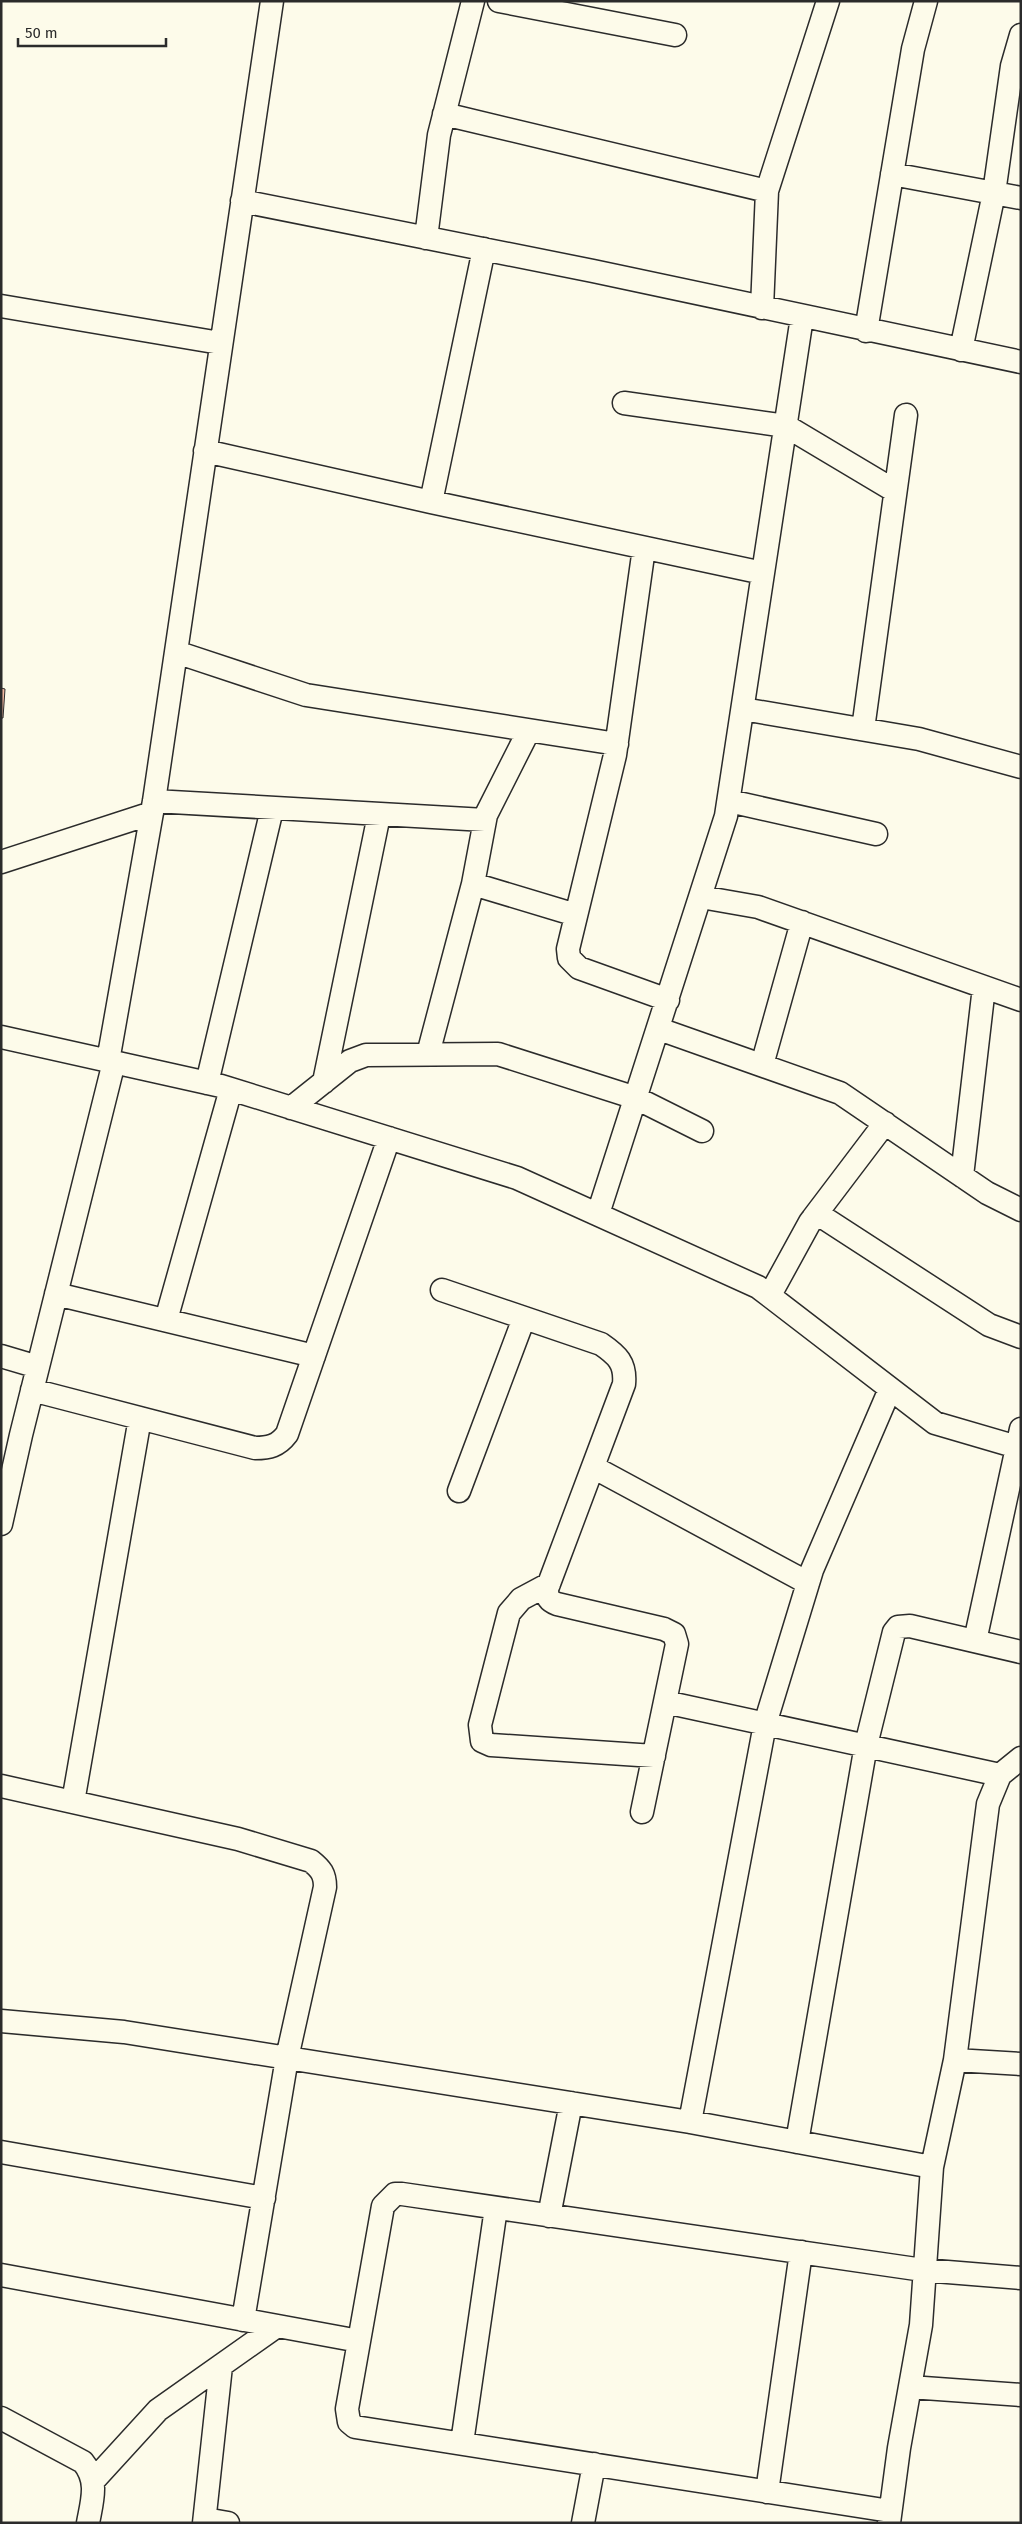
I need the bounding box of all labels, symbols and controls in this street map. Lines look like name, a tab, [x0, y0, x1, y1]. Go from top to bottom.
scale bar	[18, 15, 165, 47]
text: 50 m	[25, 24, 58, 42]

